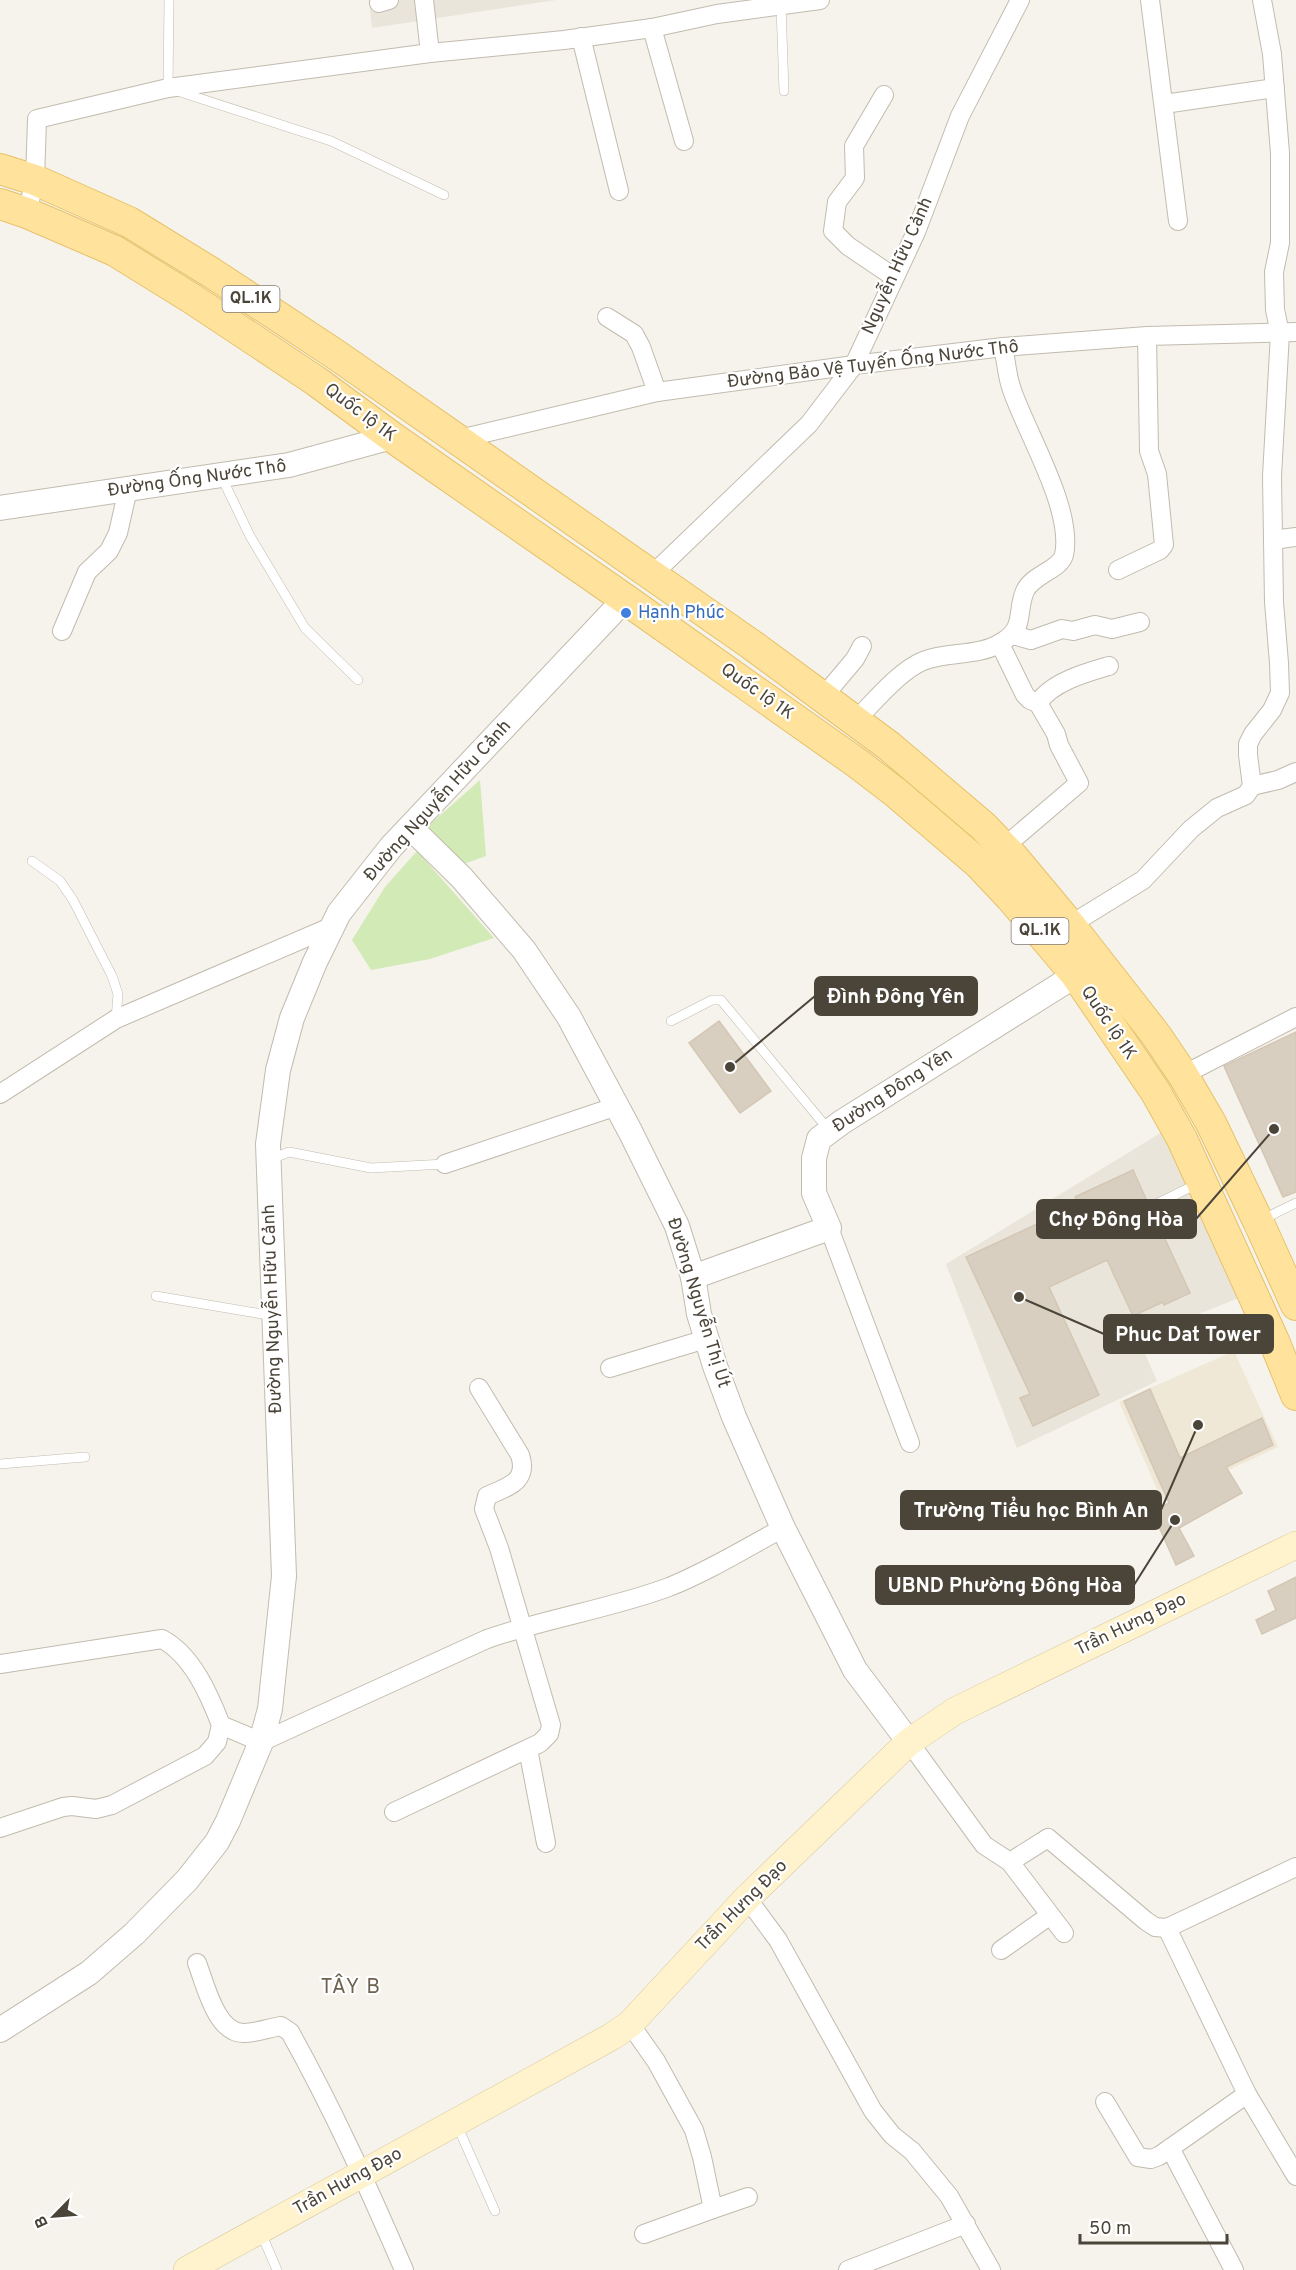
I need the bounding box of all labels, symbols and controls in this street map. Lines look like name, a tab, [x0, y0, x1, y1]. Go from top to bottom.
street label: Nguyễn Hữu Cảnh	[856, 193, 939, 338]
road number: QL.1K	[222, 286, 280, 312]
street label: Đường Bảo Vệ Tuyến Ống Nước Thô	[725, 331, 1020, 394]
street label: Quốc lộ 1K	[319, 378, 401, 448]
street label: Đường Ống Nước Thô	[105, 450, 288, 503]
place label: Hạnh Phúc	[638, 602, 725, 625]
marker: Hạnh Phúc	[619, 606, 633, 620]
street label: Quốc lộ 1K	[716, 658, 799, 726]
street label: Đường Nguyễn Hữu Cảnh	[358, 714, 517, 887]
road number: QL.1K	[1012, 918, 1068, 944]
callout: Đình Đông Yên	[815, 977, 977, 1015]
street label: Quốc lộ 1K	[1075, 981, 1142, 1065]
text: Đình Đông Yên	[827, 985, 965, 1011]
street label: Đường Đông Yên	[829, 1044, 957, 1138]
callout: Chợ Đông Hòa	[1037, 1200, 1196, 1238]
street label: Đường Nguyễn Hữu Cảnh	[256, 1204, 288, 1414]
text: Chợ Đông Hòa	[1049, 1208, 1184, 1234]
street label: Đường Nguyễn Thị Út	[661, 1215, 737, 1391]
callout: Phuc Dat Tower	[1104, 1315, 1273, 1353]
text: Phuc Dat Tower	[1115, 1323, 1261, 1349]
callout: Trường Tiểu học Bình An	[901, 1491, 1161, 1529]
text: Trường Tiểu học Bình An	[913, 1496, 1149, 1525]
callout: UBND Phường Đông Hòa	[876, 1566, 1134, 1604]
text: UBND Phường Đông Hòa	[888, 1574, 1122, 1600]
street label: Trần Hưng Đạo	[1071, 1587, 1190, 1662]
street label: Trần Hưng Đạo	[690, 1854, 793, 1957]
district label: TÂY B	[320, 1973, 382, 2001]
street label: Trần Hưng Đạo	[289, 2142, 406, 2221]
north arrow	[24, 2186, 84, 2246]
scale bar	[1080, 2207, 1227, 2245]
text: B	[31, 2212, 54, 2231]
text: 50 m	[1089, 2218, 1131, 2241]

